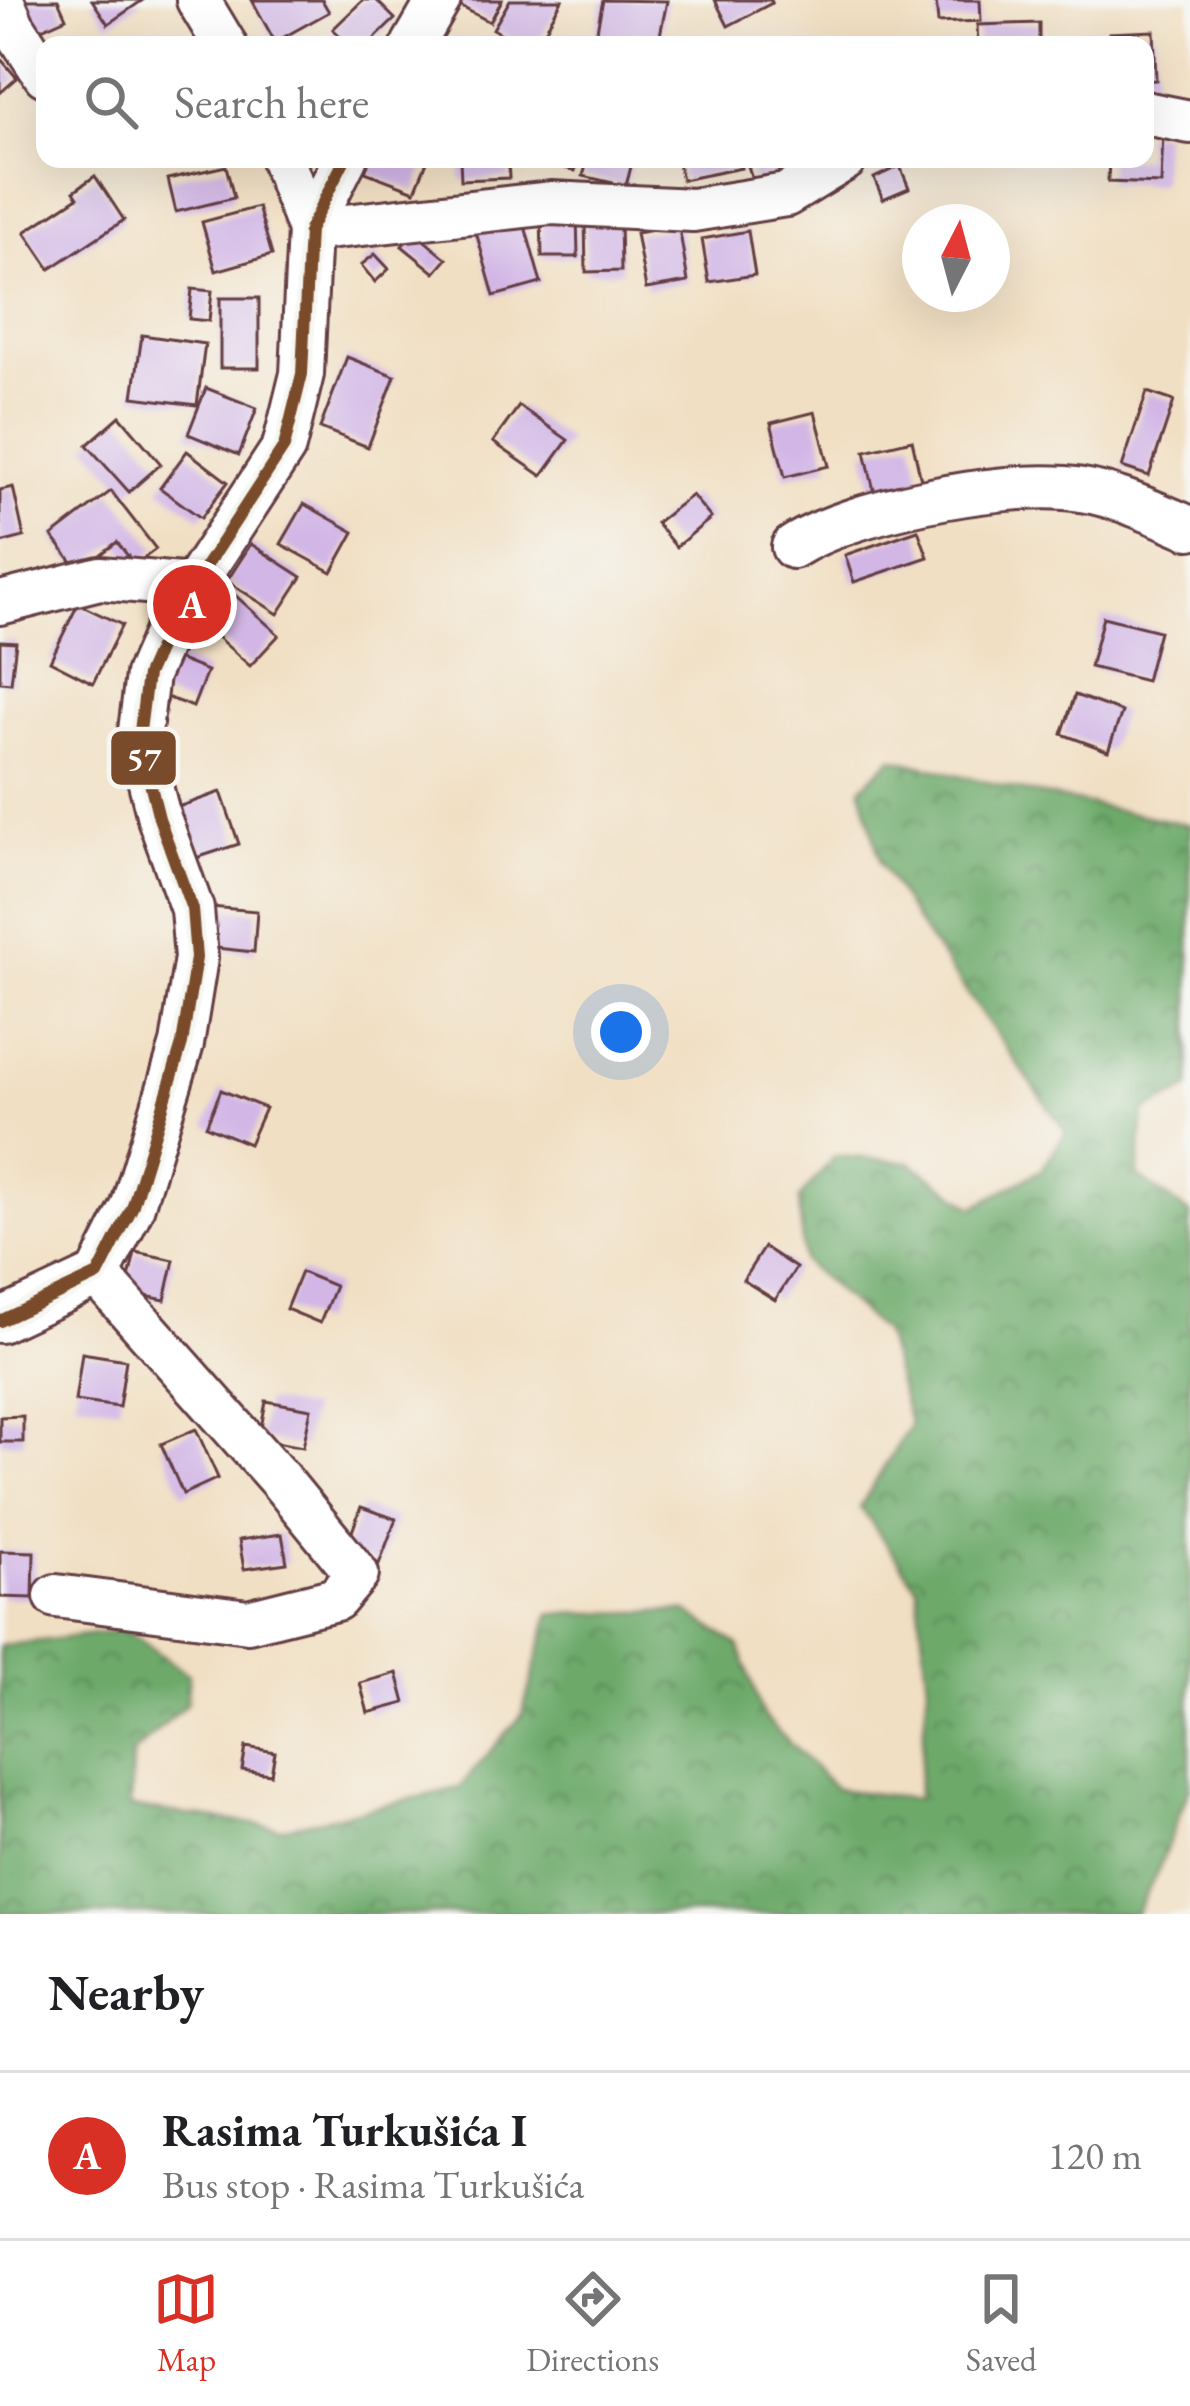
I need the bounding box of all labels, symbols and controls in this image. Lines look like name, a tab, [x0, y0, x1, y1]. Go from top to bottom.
search box	[36, 36, 1154, 168]
icon: search	[78, 69, 144, 135]
text: Search here	[174, 73, 369, 131]
north arrow	[902, 204, 1010, 312]
pin: A	[153, 559, 231, 649]
line badge: 57	[109, 729, 178, 787]
text: 57	[127, 737, 162, 780]
your location	[591, 1002, 651, 1062]
text: Nearby	[48, 1959, 204, 2025]
text: Rasima Turkušića I	[162, 2101, 527, 2159]
text: A	[73, 2130, 101, 2181]
text: 120 m	[1048, 2130, 1142, 2181]
text: Bus stop · Rasima Turkušića	[162, 2159, 584, 2210]
tab: Map	[153, 2266, 219, 2381]
tab: Directions	[526, 2266, 659, 2381]
tab: Saved	[966, 2266, 1037, 2381]

